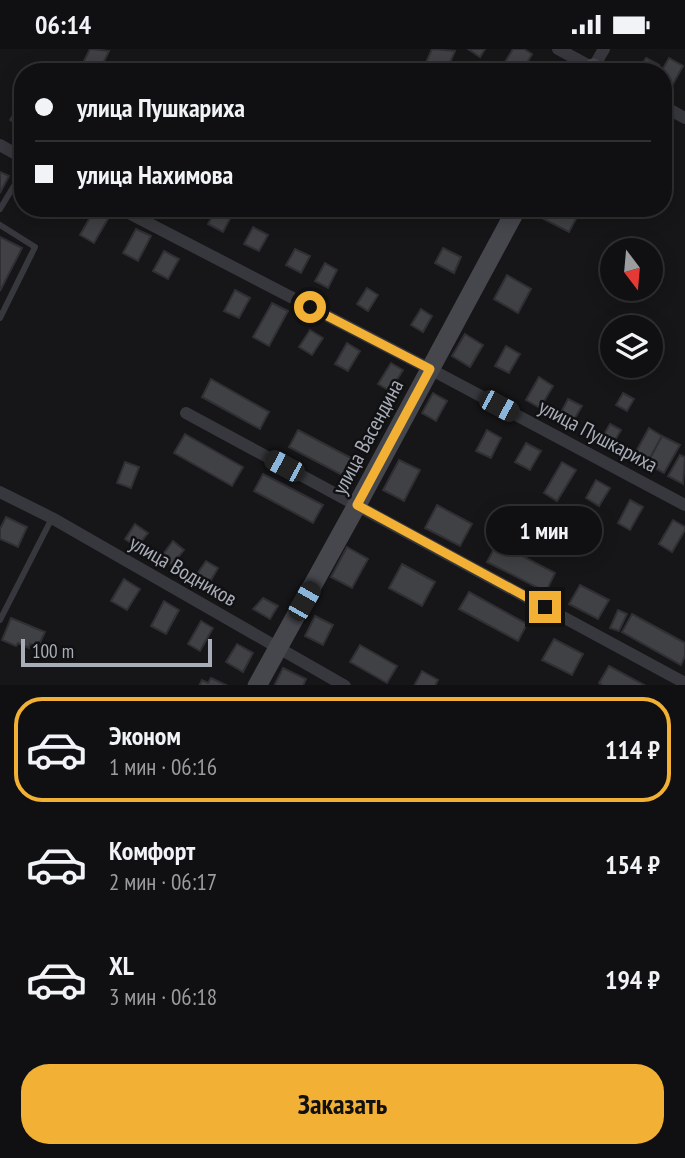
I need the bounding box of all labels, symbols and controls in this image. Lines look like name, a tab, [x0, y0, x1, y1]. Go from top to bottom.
text: 06:14	[35, 8, 91, 41]
text: улица Пушкариха	[77, 91, 245, 124]
text: улица Нахимова	[77, 158, 233, 191]
north arrow	[600, 238, 663, 301]
map controls	[600, 238, 663, 378]
route start	[294, 291, 326, 323]
button: layers	[600, 315, 663, 378]
street label: улица Васендина	[326, 375, 409, 499]
car	[476, 387, 523, 425]
street label: улица Пушкариха	[534, 393, 662, 478]
car	[261, 447, 308, 485]
callout: 1 мин	[487, 505, 603, 554]
text: 1 мин	[519, 516, 569, 545]
street label: улица Водников	[125, 529, 242, 612]
car	[285, 578, 324, 624]
route end	[529, 591, 561, 623]
scale bar	[21, 636, 212, 668]
text: 100 m	[32, 639, 74, 663]
icon: car	[25, 718, 88, 781]
text: Эконом	[109, 719, 181, 752]
text: 114 ₽	[605, 733, 660, 766]
text: 1 мин · 06:16	[109, 752, 217, 781]
icon: car	[25, 833, 88, 896]
text: Комфорт	[109, 834, 195, 867]
text: 154 ₽	[605, 848, 660, 881]
text: 2 мин · 06:17	[109, 867, 217, 896]
icon: car	[25, 948, 88, 1011]
text: XL	[109, 949, 134, 982]
text: 194 ₽	[605, 963, 660, 996]
text: 3 мин · 06:18	[109, 982, 217, 1011]
button: Заказать	[21, 1064, 664, 1144]

